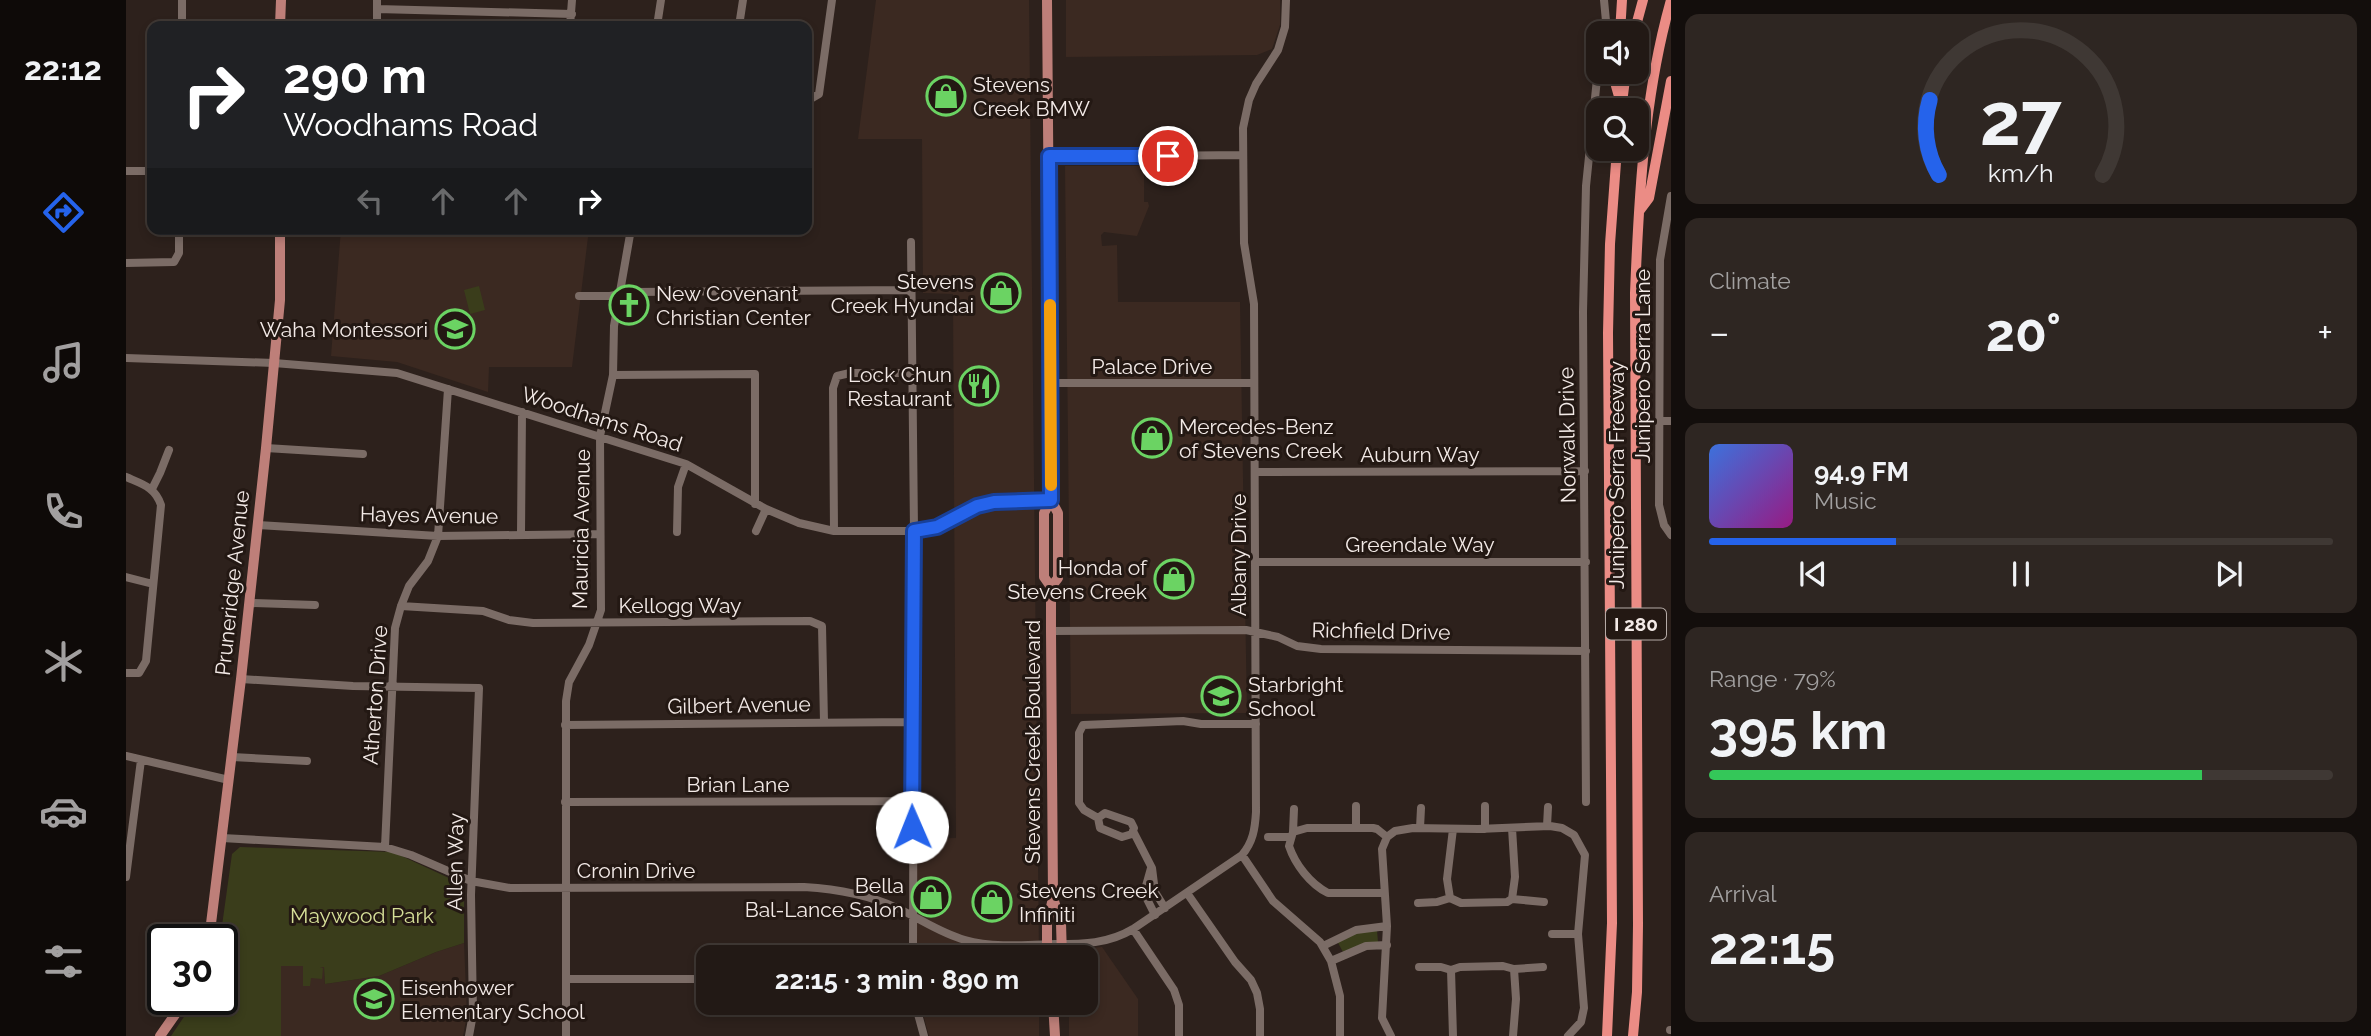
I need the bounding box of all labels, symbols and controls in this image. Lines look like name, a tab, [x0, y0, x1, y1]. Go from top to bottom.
map controls	[1586, 21, 1649, 161]
button: sound	[1586, 21, 1649, 84]
text: 290 m	[283, 47, 427, 104]
icon: right	[168, 49, 259, 140]
text: 22:12	[24, 50, 102, 87]
place label: Stevens Creek BMW	[973, 72, 1090, 121]
shop icon: Stevens Creek BMW	[925, 75, 967, 117]
text: 27	[1980, 78, 2062, 163]
button: search	[1586, 98, 1649, 161]
text: Woodhams Road	[283, 106, 538, 143]
pin	[1138, 126, 1198, 186]
icon: arrive	[1149, 137, 1187, 175]
text: km/h	[1988, 158, 2054, 188]
icon: left	[351, 182, 389, 220]
icon: ahead	[424, 182, 462, 220]
icon: ahead	[497, 182, 535, 220]
icon: right	[570, 182, 608, 220]
icon: directions	[39, 188, 88, 237]
text: Climate	[1709, 267, 1791, 294]
place label: Stevens Creek Hyundai	[831, 269, 974, 318]
street label: Junipero Serra Lane	[1630, 269, 1655, 463]
shop icon: Stevens Creek Hyundai	[980, 272, 1022, 314]
place label: New Covenant Christian Center	[656, 281, 811, 330]
church icon: New Covenant Christian Center	[608, 284, 650, 326]
text: 20°	[1986, 302, 2061, 363]
school or university icon: Waha Montessori	[434, 308, 476, 350]
text: −	[1709, 310, 1729, 355]
text: +	[2317, 310, 2333, 355]
place label: Waha Montessori	[260, 317, 428, 342]
icon: music	[39, 338, 88, 387]
street label: Palace Drive	[1092, 354, 1212, 379]
street label: Junipero Serra Freeway	[1604, 361, 1629, 589]
place label: Lock Chun Restaurant	[847, 362, 952, 411]
restaurant icon: Lock Chun Restaurant	[958, 365, 1000, 407]
street label: Norwalk Drive	[1553, 367, 1581, 503]
street label: Woodhams Road	[518, 381, 686, 457]
place label: Mercedes-Benz of Stevens Creek	[1179, 414, 1343, 463]
shop icon: Mercedes-Benz of Stevens Creek	[1131, 417, 1173, 459]
street label: Auburn Way	[1360, 442, 1480, 467]
street label: Mauricia Avenue	[567, 449, 595, 609]
text: 94.9 FM	[1814, 457, 1909, 487]
icon: phone	[39, 487, 88, 536]
text: Music	[1814, 487, 1877, 514]
street label: Pruneridge Avenue	[210, 489, 254, 677]
street label: Albany Drive	[1226, 494, 1251, 616]
street label: Hayes Avenue	[360, 501, 498, 529]
street label: Greendale Way	[1345, 532, 1495, 557]
place label: Honda of Stevens Creek	[1007, 555, 1148, 604]
icon: previous	[1794, 555, 1832, 593]
icon: pause	[2002, 555, 2040, 593]
icon: next	[2210, 555, 2248, 593]
shop icon: Honda of Stevens Creek	[1153, 558, 1195, 600]
street label: Kellogg Way	[618, 593, 742, 618]
road number: I 280	[1606, 608, 1666, 639]
street label: Richfield Drive	[1311, 617, 1451, 645]
street label: Stevens Creek Boulevard	[1020, 620, 1045, 864]
street label: Atherton Drive	[358, 624, 392, 766]
icon: climate	[39, 637, 88, 686]
text: Range · 79%	[1709, 665, 1836, 692]
place label: Starbright School	[1248, 672, 1343, 721]
school or university icon: Starbright School	[1200, 675, 1242, 717]
street label: Gilbert Avenue	[667, 691, 811, 719]
text: 395 km	[1709, 700, 1887, 761]
street label: Brian Lane	[686, 772, 790, 797]
icon: car	[39, 787, 88, 836]
position arrow	[875, 790, 949, 864]
street label: Allen Way	[442, 813, 468, 911]
street label: Cronin Drive	[577, 858, 695, 883]
place label: Bella Bal-Lance Salon	[745, 873, 904, 922]
shop icon: Bella Bal-Lance Salon	[910, 876, 952, 918]
place label: Stevens Creek Infiniti	[1019, 878, 1159, 927]
text: Arrival	[1709, 880, 1776, 907]
shop icon: Stevens Creek Infiniti	[971, 881, 1013, 923]
park label: Maywood Park	[290, 903, 434, 928]
text: 22:15	[1709, 915, 1835, 976]
speed limit sign: 30	[147, 924, 238, 1015]
icon: filters	[39, 937, 88, 986]
text: 22:15 · 3 min · 890 m	[775, 965, 1019, 995]
place label: Eisenhower Elementary School	[401, 975, 585, 1024]
school or university icon: Eisenhower Elementary School	[353, 978, 395, 1020]

